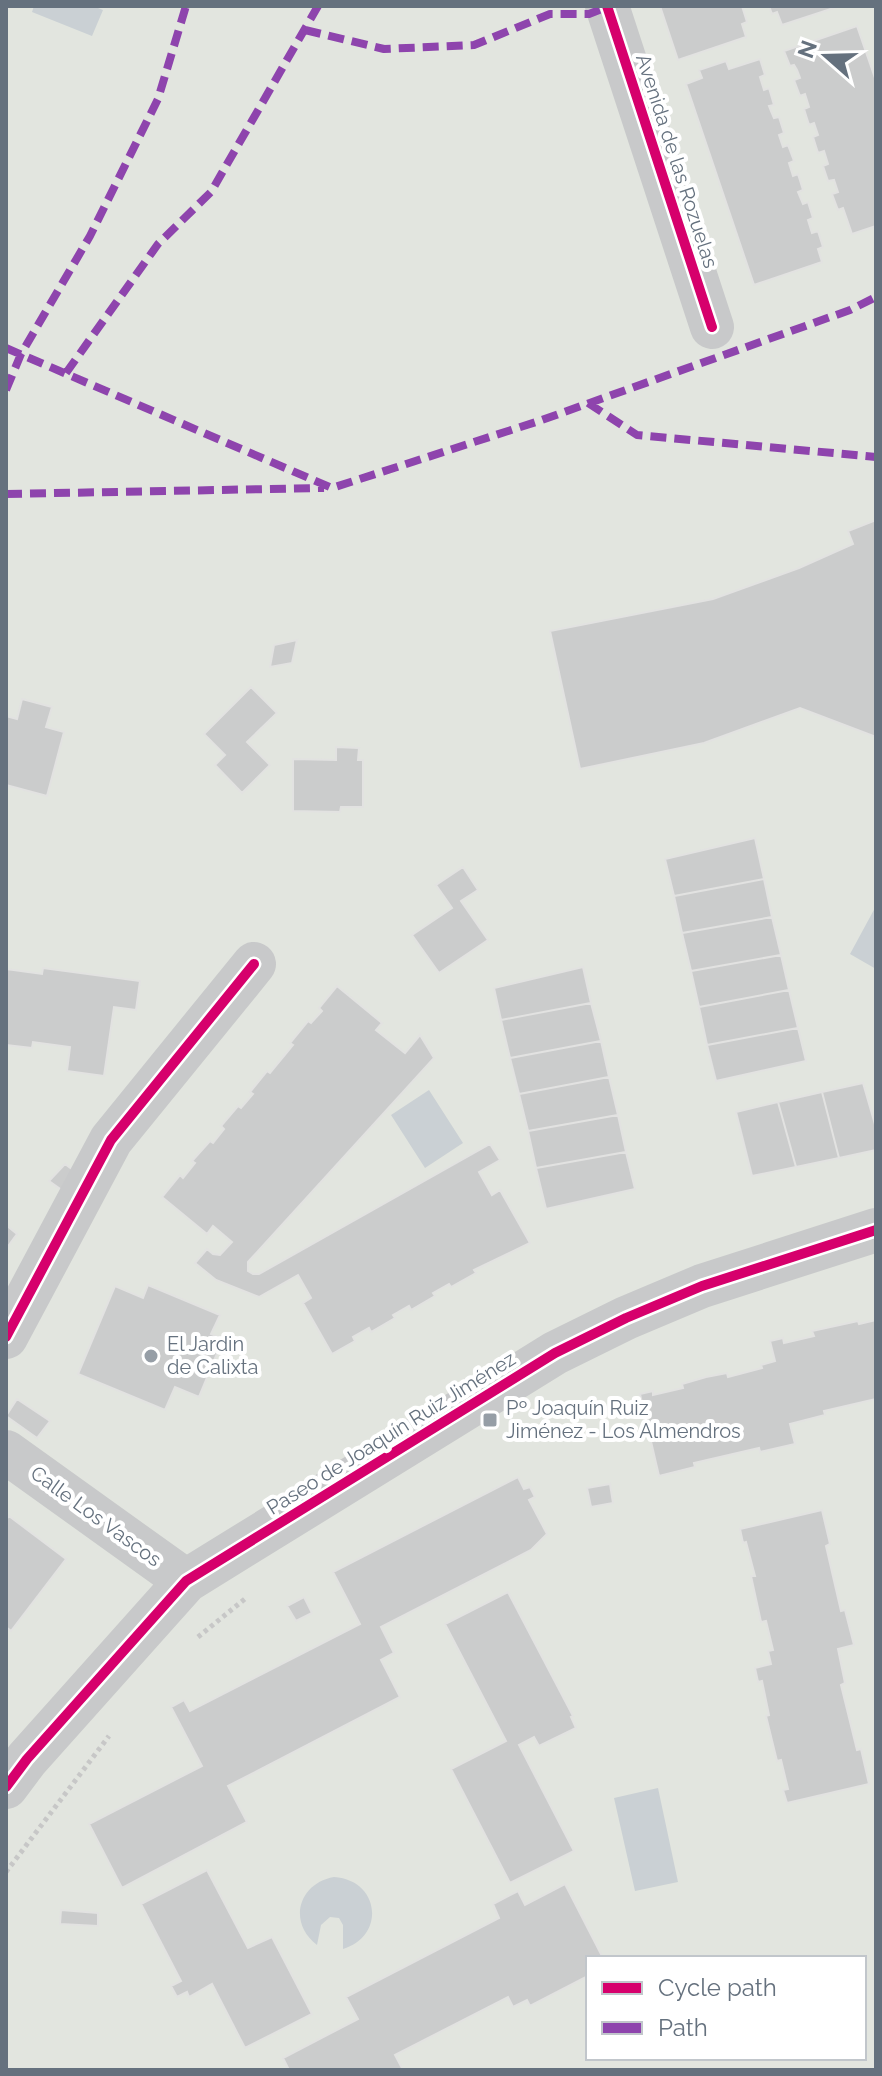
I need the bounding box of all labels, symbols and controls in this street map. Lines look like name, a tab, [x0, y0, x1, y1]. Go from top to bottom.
north arrow	[786, 16, 866, 96]
text: N	[792, 37, 822, 61]
street label: Avenida de las Rozuelas	[631, 51, 723, 271]
place label: El Jardin de Calixta	[167, 1332, 258, 1379]
street label: Paseo de Joaquín Ruiz Jiménez	[262, 1346, 520, 1520]
marker: El Jardin de Calixta	[142, 1347, 160, 1365]
place label: Pº Joaquín Ruiz Jiménez - Los Almendros	[506, 1396, 741, 1443]
marker: Pº Joaquín Ruiz Jiménez - Los Almendros	[481, 1411, 499, 1429]
street label: Calle Los Vascos	[26, 1461, 166, 1571]
legend	[586, 1956, 866, 2060]
text: Cycle path	[658, 1973, 777, 2002]
text: Path	[658, 2013, 708, 2042]

